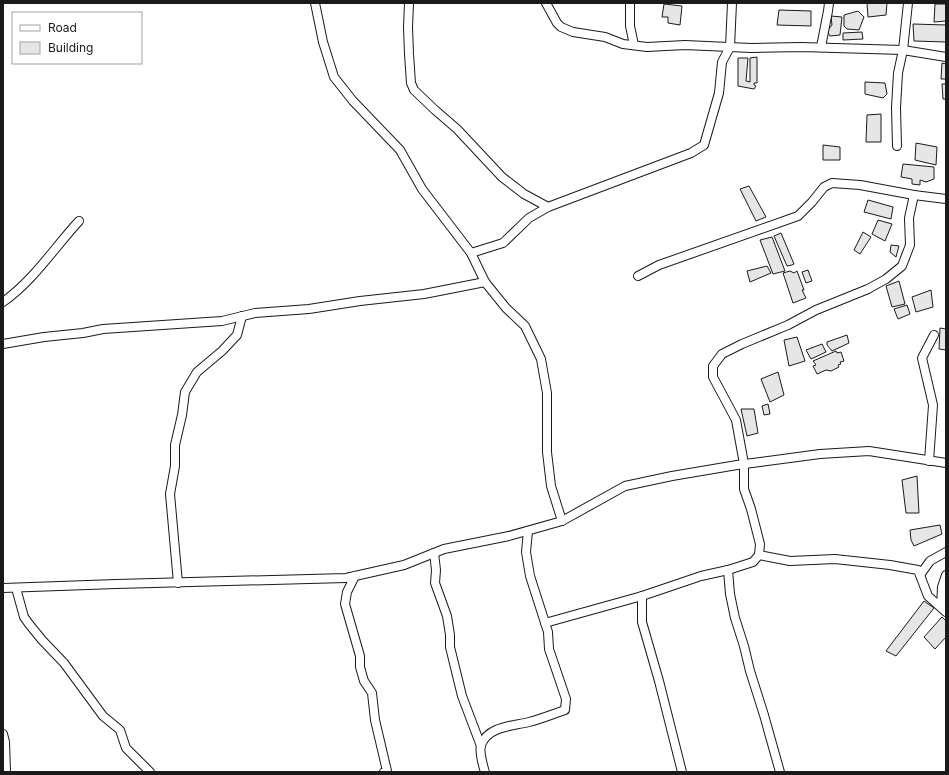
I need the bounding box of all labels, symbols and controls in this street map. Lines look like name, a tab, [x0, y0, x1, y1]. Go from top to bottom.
legend	[12, 12, 142, 64]
text: Road	[48, 20, 77, 35]
text: Building	[48, 40, 93, 55]

